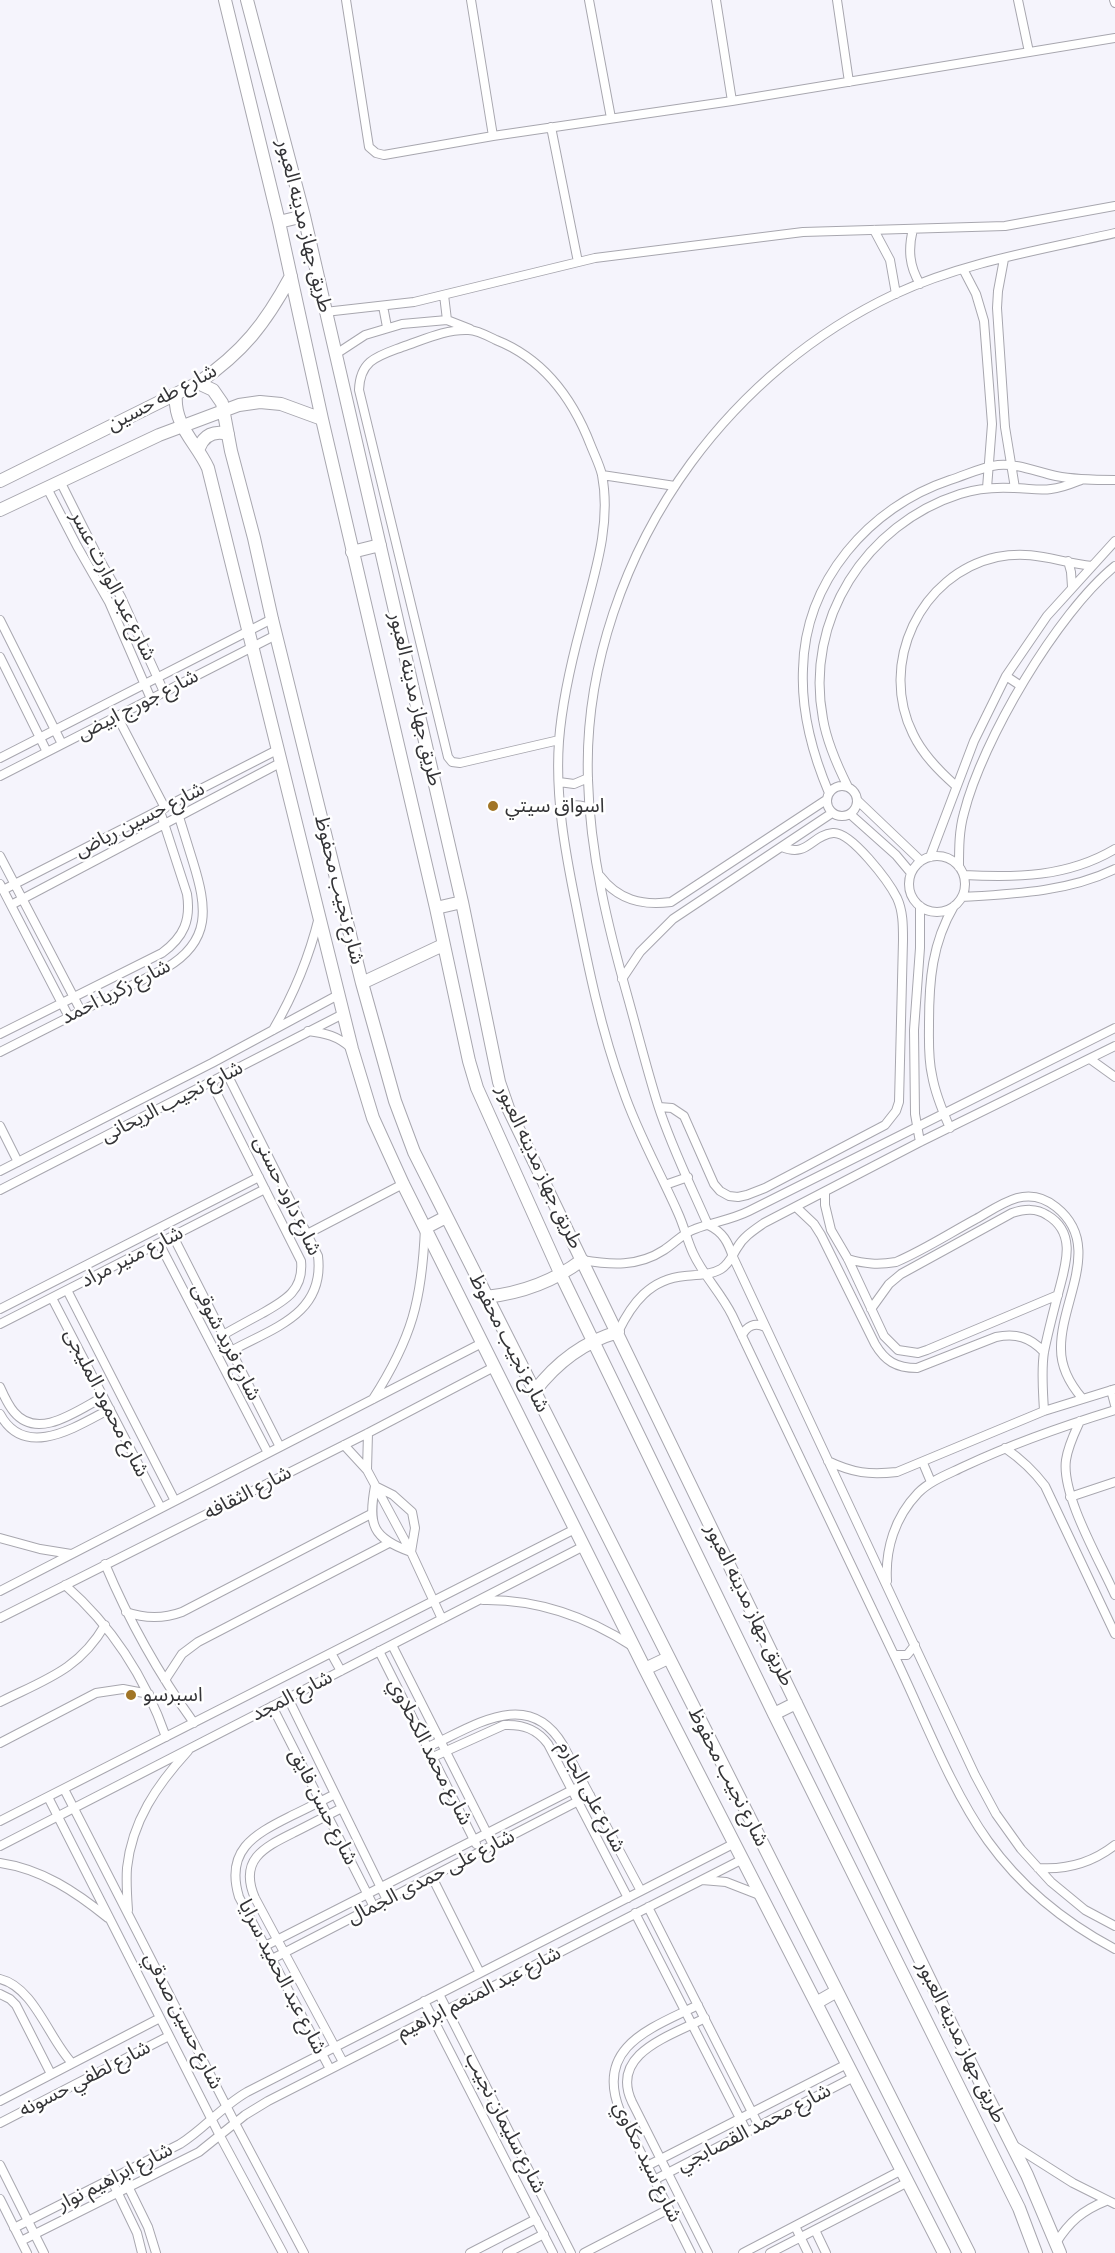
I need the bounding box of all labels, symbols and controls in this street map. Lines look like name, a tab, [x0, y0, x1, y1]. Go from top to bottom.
street label: طريق جهاز مدينه العبور	[271, 137, 337, 315]
street label: شارع طه حسين	[103, 359, 221, 437]
street label: شارع عبد الوارث عسر	[65, 507, 161, 665]
street label: طريق جهاز مدينه العبور	[383, 610, 447, 788]
street label: شارع جورج ابيض	[73, 664, 203, 746]
street label: شارع حسين رياض	[71, 777, 209, 863]
place label: اسواق سيتي	[505, 794, 604, 818]
marker: اسواق سيتي	[486, 799, 500, 813]
street label: شارع نجيب محفوظ	[309, 813, 369, 967]
street label: شارع زكريا احمد	[57, 954, 175, 1030]
street label: شارع نجيب الريحانى	[97, 1056, 247, 1148]
street label: طريق جهاز مدينه العبور	[491, 1081, 587, 1253]
street label: شارع داود حسنى	[248, 1132, 326, 1260]
street label: شارع منير مراد	[77, 1221, 187, 1293]
street label: شارع نجيب محفوظ	[464, 1269, 554, 1417]
street label: شارع فريد شوقى	[186, 1279, 266, 1405]
street label: شارع محمود المليجى	[58, 1325, 154, 1481]
street label: شارع الثقافه	[200, 1461, 296, 1525]
street label: طريق جهاز مدينه العبور	[699, 1520, 799, 1690]
street label: شارع المجد	[247, 1665, 337, 1727]
street label: شارع محمد الكحلاوي	[383, 1675, 477, 1829]
place label: اسبرسو	[143, 1683, 203, 1707]
marker: اسبرسو	[124, 1688, 138, 1702]
street label: شارع نجيب محفوظ	[683, 1703, 773, 1851]
street label: شارع على الجارم	[552, 1737, 630, 1857]
street label: شارع حسن فايق	[283, 1745, 363, 1869]
street label: شارع على حمدى الجمال	[343, 1824, 519, 1930]
street label: شارع عبد الحميد سرايا	[233, 1896, 331, 2058]
street label: شارع عبد المنعم ابراهيم	[393, 1941, 565, 2045]
street label: شارع حسين صدقي	[138, 1949, 228, 2093]
street label: طريق جهاز مدينه العبور	[911, 1957, 1011, 2127]
street label: شارع لطفي حسونه	[15, 2036, 155, 2122]
street label: شارع سليمان نجيب	[459, 2049, 551, 2197]
street label: شارع محمد القصابجي	[673, 2079, 835, 2177]
street label: شارع سيد مكاوي	[607, 2098, 687, 2226]
street label: شارع ابراهيم نوار	[53, 2138, 177, 2216]

